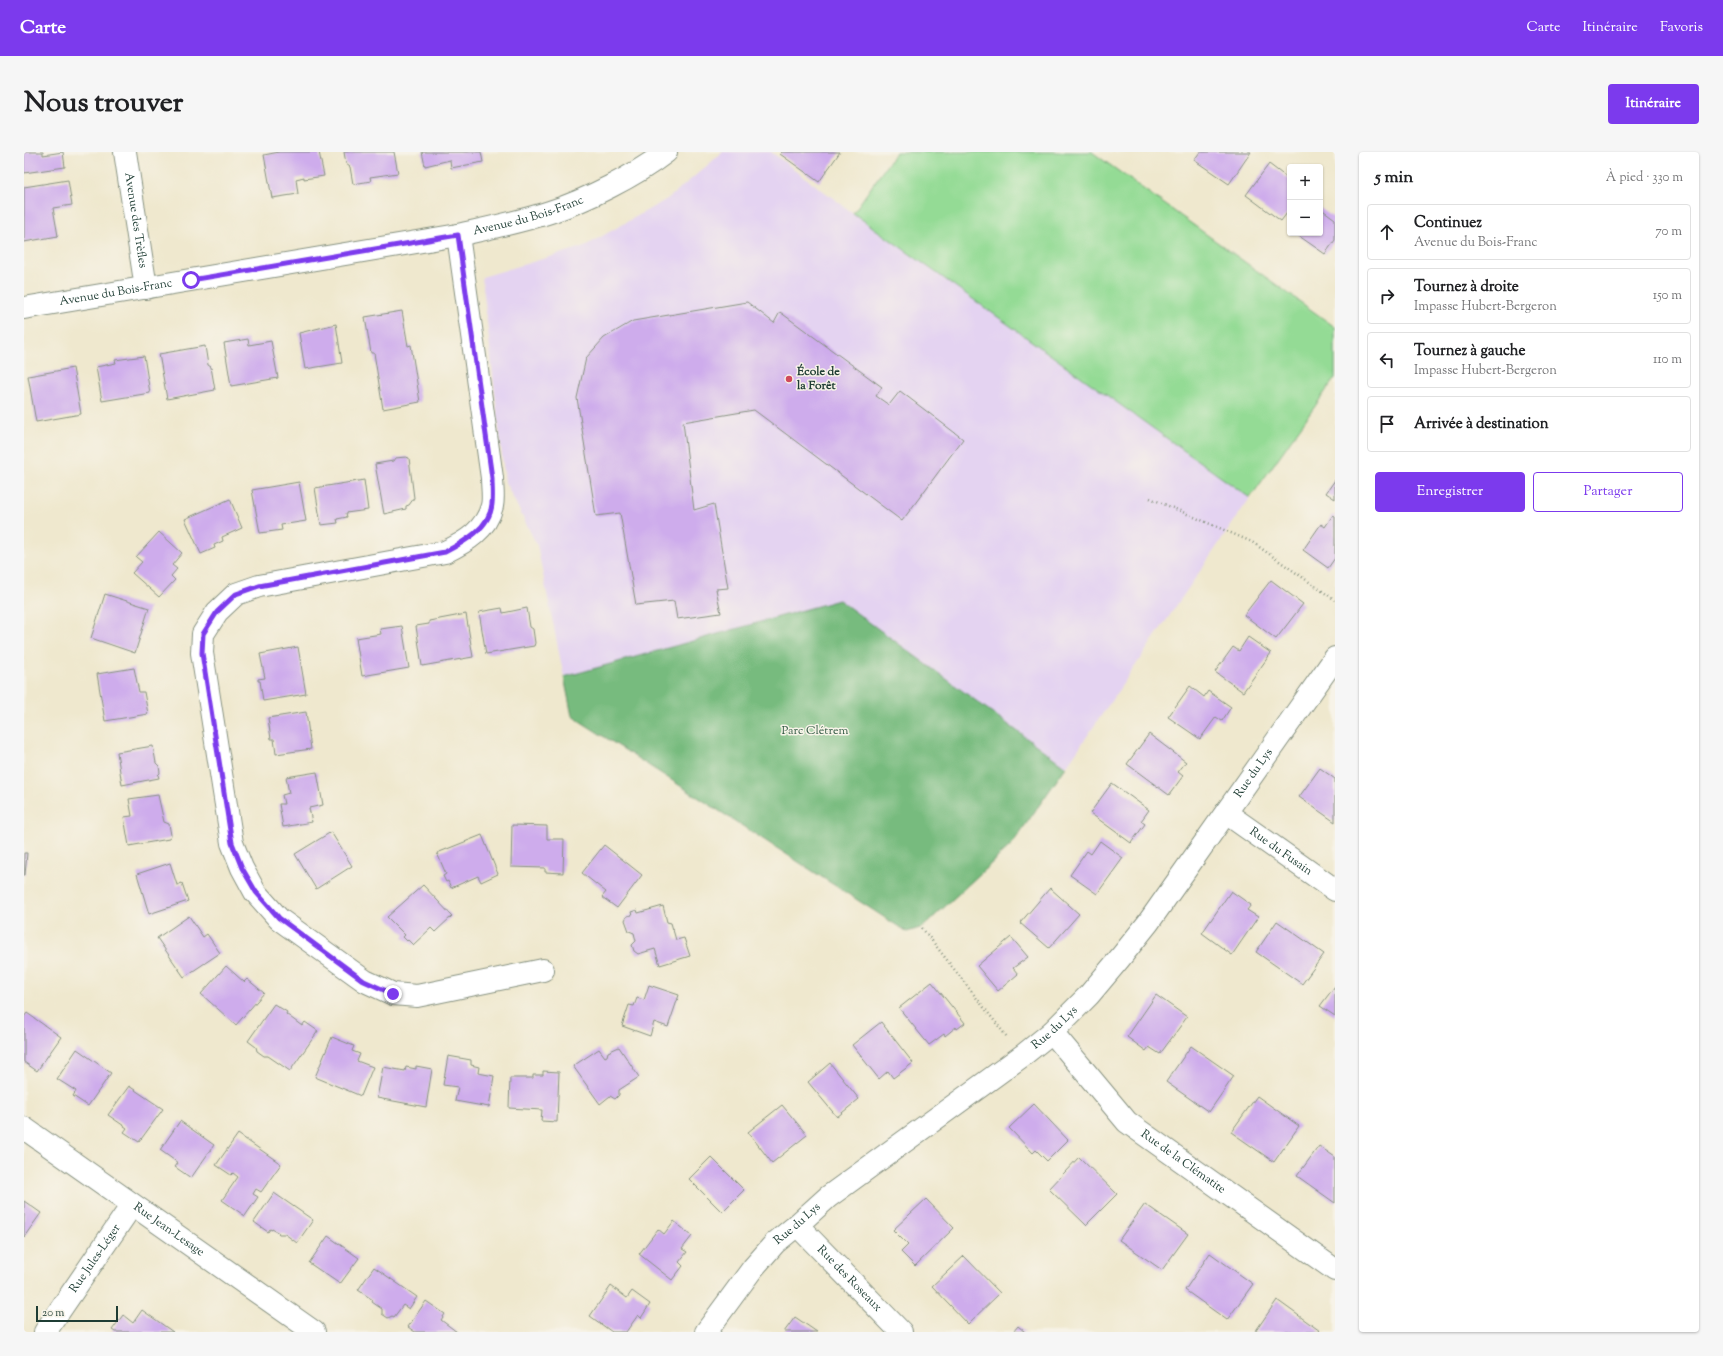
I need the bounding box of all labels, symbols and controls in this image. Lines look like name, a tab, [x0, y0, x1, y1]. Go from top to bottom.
text: Carte	[20, 15, 66, 42]
text: Carte	[1527, 18, 1560, 38]
text: Itinéraire	[1582, 18, 1638, 38]
text: Favoris	[1660, 18, 1703, 38]
text: Nous trouver	[24, 84, 183, 124]
button: Itinéraire	[1608, 84, 1699, 124]
map controls	[1287, 164, 1323, 236]
button: +	[1287, 164, 1323, 200]
text: 5 min	[1375, 166, 1413, 190]
text: À pied · 330 m	[1606, 169, 1683, 187]
street label: Avenue des Trèfles	[119, 171, 152, 270]
street label: Avenue du Bois-Franc	[472, 191, 587, 240]
button: −	[1287, 200, 1323, 236]
text: Continuez	[1414, 213, 1482, 234]
icon: ahead	[1376, 221, 1398, 243]
text: 70 m	[1655, 223, 1682, 241]
text: Avenue du Bois-Franc	[1414, 234, 1538, 252]
route start	[182, 271, 200, 289]
street label: Avenue du Bois-Franc	[58, 274, 174, 311]
text: Tournez à droite	[1414, 277, 1519, 298]
icon: right	[1376, 285, 1398, 307]
text: 150 m	[1653, 287, 1682, 305]
text: Impasse Hubert-Bergeron	[1414, 298, 1557, 316]
text: Tournez à gauche	[1414, 341, 1525, 362]
icon: left	[1376, 349, 1398, 371]
text: 110 m	[1653, 351, 1682, 369]
text: Impasse Hubert-Bergeron	[1414, 362, 1557, 380]
place label: École de la Forêt	[796, 363, 840, 395]
marker: École de la Forêt	[784, 374, 794, 384]
icon: arrive	[1376, 413, 1398, 435]
text: Arrivée à destination	[1414, 414, 1549, 435]
button: Enregistrer	[1375, 472, 1525, 512]
button: Partager	[1533, 472, 1683, 512]
park label: Parc Clétrem	[781, 722, 849, 740]
street label: Rue du Lys	[1230, 744, 1278, 802]
street label: Rue du Fusain	[1245, 823, 1316, 880]
route end	[384, 985, 402, 1003]
street label: Rue du Lys	[1028, 1002, 1082, 1054]
street label: Rue de la Clématite	[1137, 1125, 1230, 1199]
street label: Rue Jean-Lesage	[129, 1198, 208, 1261]
street label: Rue du Lys	[770, 1198, 825, 1249]
street label: Rue Jules-Léger	[65, 1220, 126, 1297]
street label: Rue des Roseaux	[813, 1241, 886, 1317]
scale bar	[36, 1304, 118, 1323]
text: 20 m	[42, 1305, 64, 1321]

